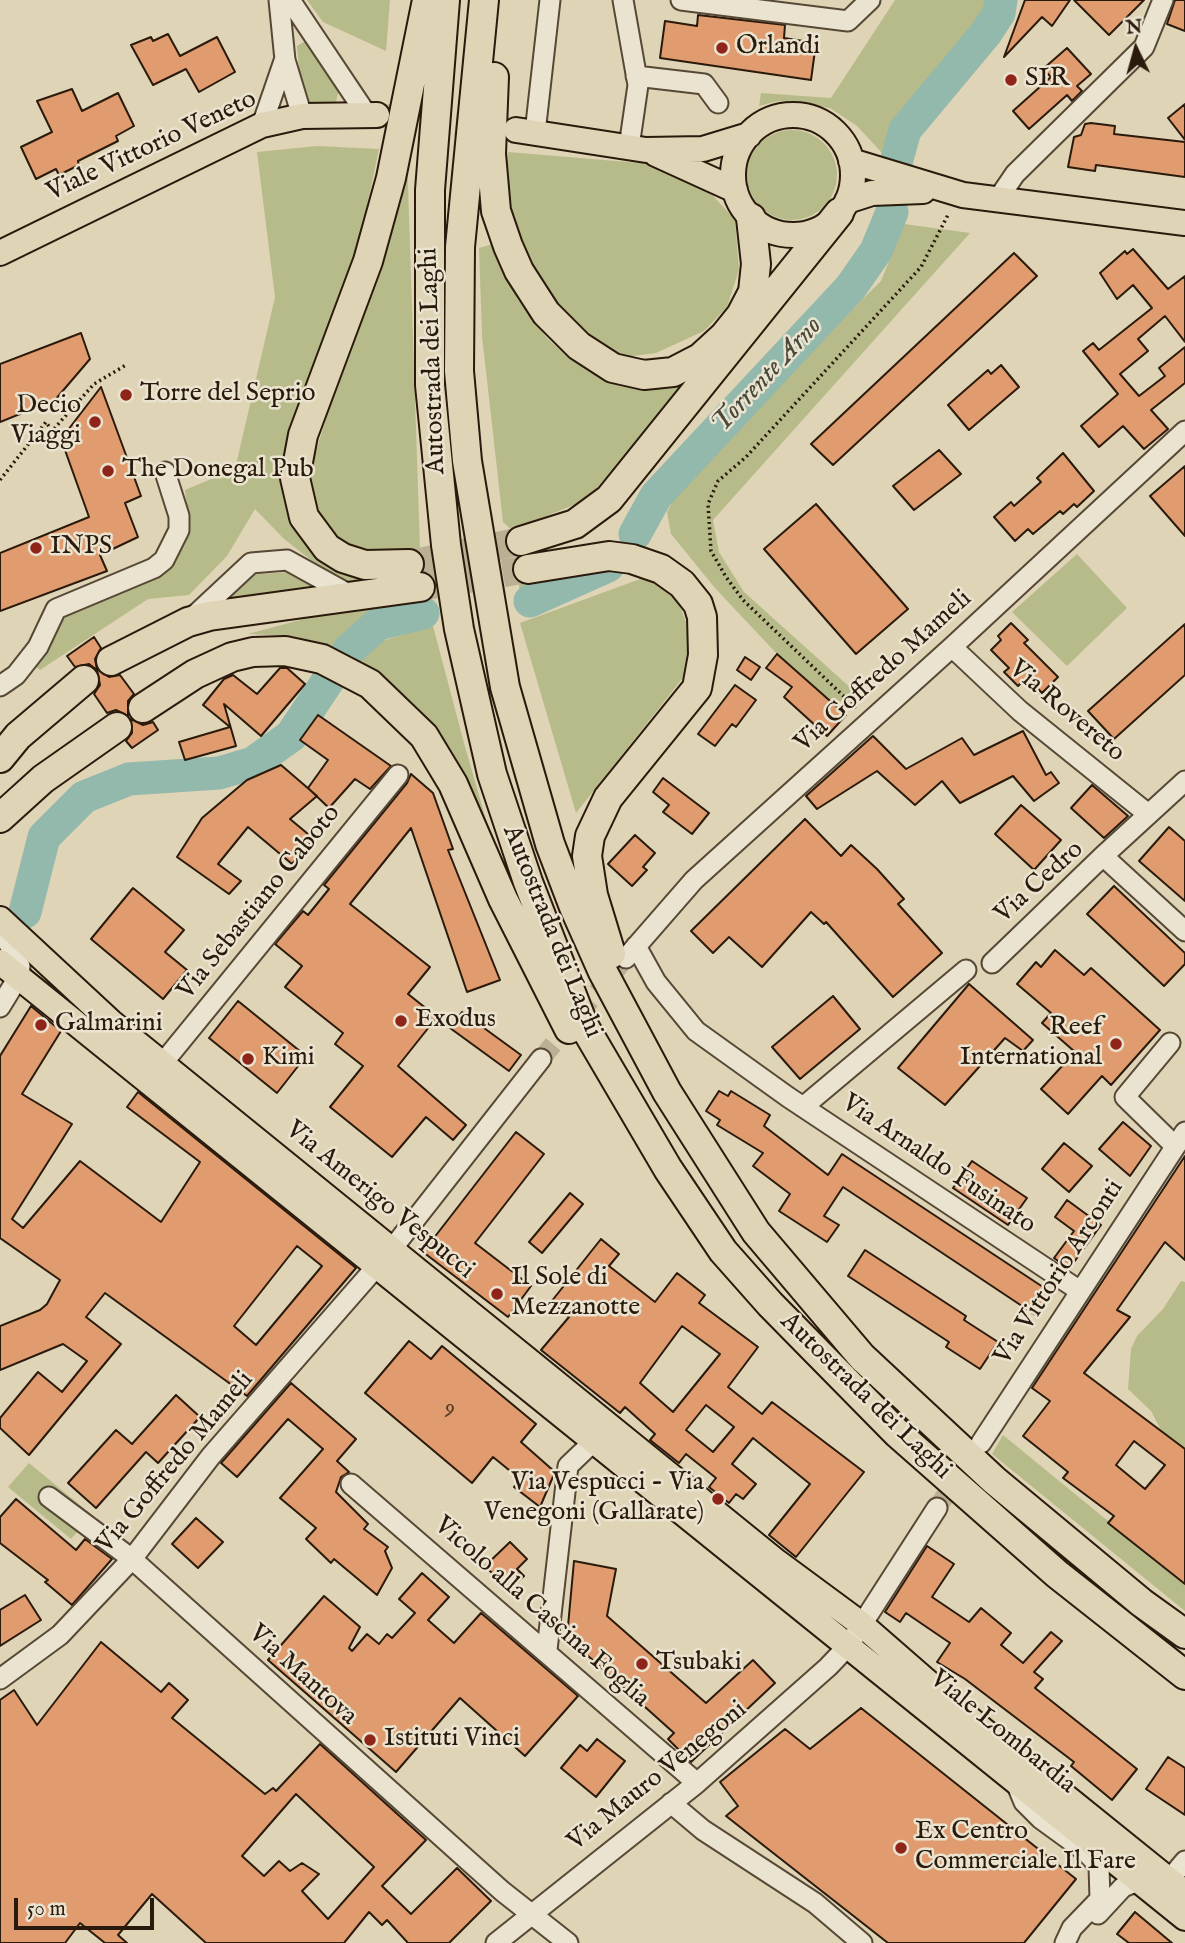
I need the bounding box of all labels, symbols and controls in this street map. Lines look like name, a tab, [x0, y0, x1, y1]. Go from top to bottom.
north arrow	[1101, 14, 1171, 84]
text: N	[1125, 15, 1143, 41]
place label: Orlandi	[736, 32, 820, 64]
marker: Orlandi	[714, 40, 730, 56]
place label: SIR	[1025, 64, 1069, 96]
marker: SIR	[1003, 72, 1019, 88]
street label: Viale Vittorio Veneto	[42, 85, 262, 209]
street label: Autostrada dei Laghi	[414, 247, 454, 475]
water label: Torrente Arno	[706, 311, 830, 441]
place label: Torre del Seprio	[140, 379, 315, 411]
marker: Torre del Seprio	[118, 387, 134, 403]
place label: Decio Viaggi	[11, 391, 81, 452]
marker: Decio Viaggi	[87, 414, 103, 430]
place label: The Donegal Pub	[122, 455, 314, 487]
marker: The Donegal Pub	[100, 463, 116, 479]
place label: INPS	[50, 532, 112, 564]
marker: INPS	[28, 540, 44, 556]
street label: Via Goffredo Mameli	[789, 584, 979, 760]
street label: Via Rovereto	[1002, 654, 1130, 770]
street label: Via Sebastiano Caboto	[172, 799, 348, 1007]
street label: Autostrada dei Laghi	[494, 821, 608, 1043]
street label: Via Cedro	[989, 835, 1091, 931]
place label: Exodus	[415, 1005, 496, 1037]
place label: Galmarini	[55, 1009, 163, 1041]
marker: Exodus	[393, 1013, 409, 1029]
place label: Reef International	[960, 1013, 1102, 1074]
marker: Galmarini	[33, 1017, 49, 1033]
marker: Reef International	[1108, 1036, 1124, 1052]
place label: Kimi	[262, 1043, 315, 1075]
marker: Kimi	[240, 1051, 256, 1067]
street label: Via Arnaldo Fusinato	[835, 1088, 1041, 1242]
street label: Via Amerigo Vespucci	[278, 1115, 480, 1287]
street label: Via Vittorio Arconti	[989, 1175, 1131, 1371]
place label: Il Sole di Mezzanotte	[511, 1263, 640, 1324]
marker: Il Sole di Mezzanotte	[489, 1286, 505, 1302]
street label: Autostrada dei Laghi	[773, 1307, 957, 1487]
street label: Via Goffredo Mameli	[91, 1366, 261, 1560]
house number: 9	[445, 1395, 455, 1423]
place label: Via Vespucci - Via Venegoni (Gallarate)	[484, 1468, 704, 1530]
marker: Via Vespucci - Via Venegoni (Gallarate)	[710, 1491, 726, 1507]
street label: Vicolo alla Cascina Foglia	[427, 1511, 655, 1715]
street label: Via Mantova	[241, 1619, 363, 1733]
place label: Tsubaki	[656, 1648, 742, 1680]
marker: Tsubaki	[634, 1656, 650, 1672]
street label: Viale Lombardia	[923, 1664, 1081, 1802]
street label: Via Mauro Venegoni	[562, 1695, 754, 1859]
place label: Istituti Vinci	[384, 1724, 520, 1756]
marker: Istituti Vinci	[362, 1732, 378, 1748]
place label: Ex Centro Commerciale Il Fare	[915, 1817, 1136, 1878]
marker: Ex Centro Commerciale Il Fare	[893, 1840, 909, 1856]
scale bar	[18, 1884, 158, 1928]
text: 50 m	[27, 1896, 66, 1923]

